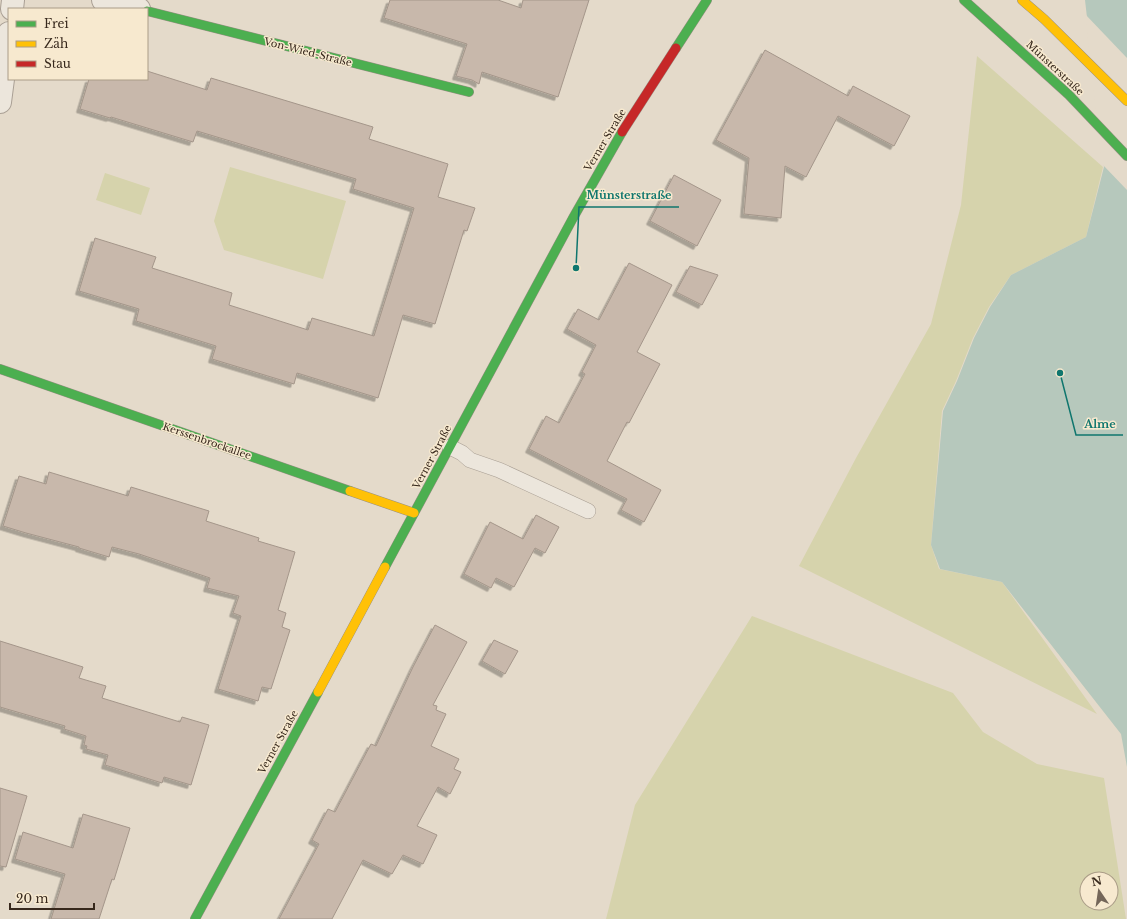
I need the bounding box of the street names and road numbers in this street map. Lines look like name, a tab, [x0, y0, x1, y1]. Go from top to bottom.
street label: Von-Wied-Straße	[262, 35, 353, 69]
street label: Münsterstraße	[1023, 38, 1087, 98]
street label: Verner Straße	[581, 106, 629, 174]
street label: Kerssenbrockallee	[161, 420, 253, 462]
street label: Verner Straße	[409, 423, 454, 492]
street label: Verner Straße	[255, 708, 301, 777]

